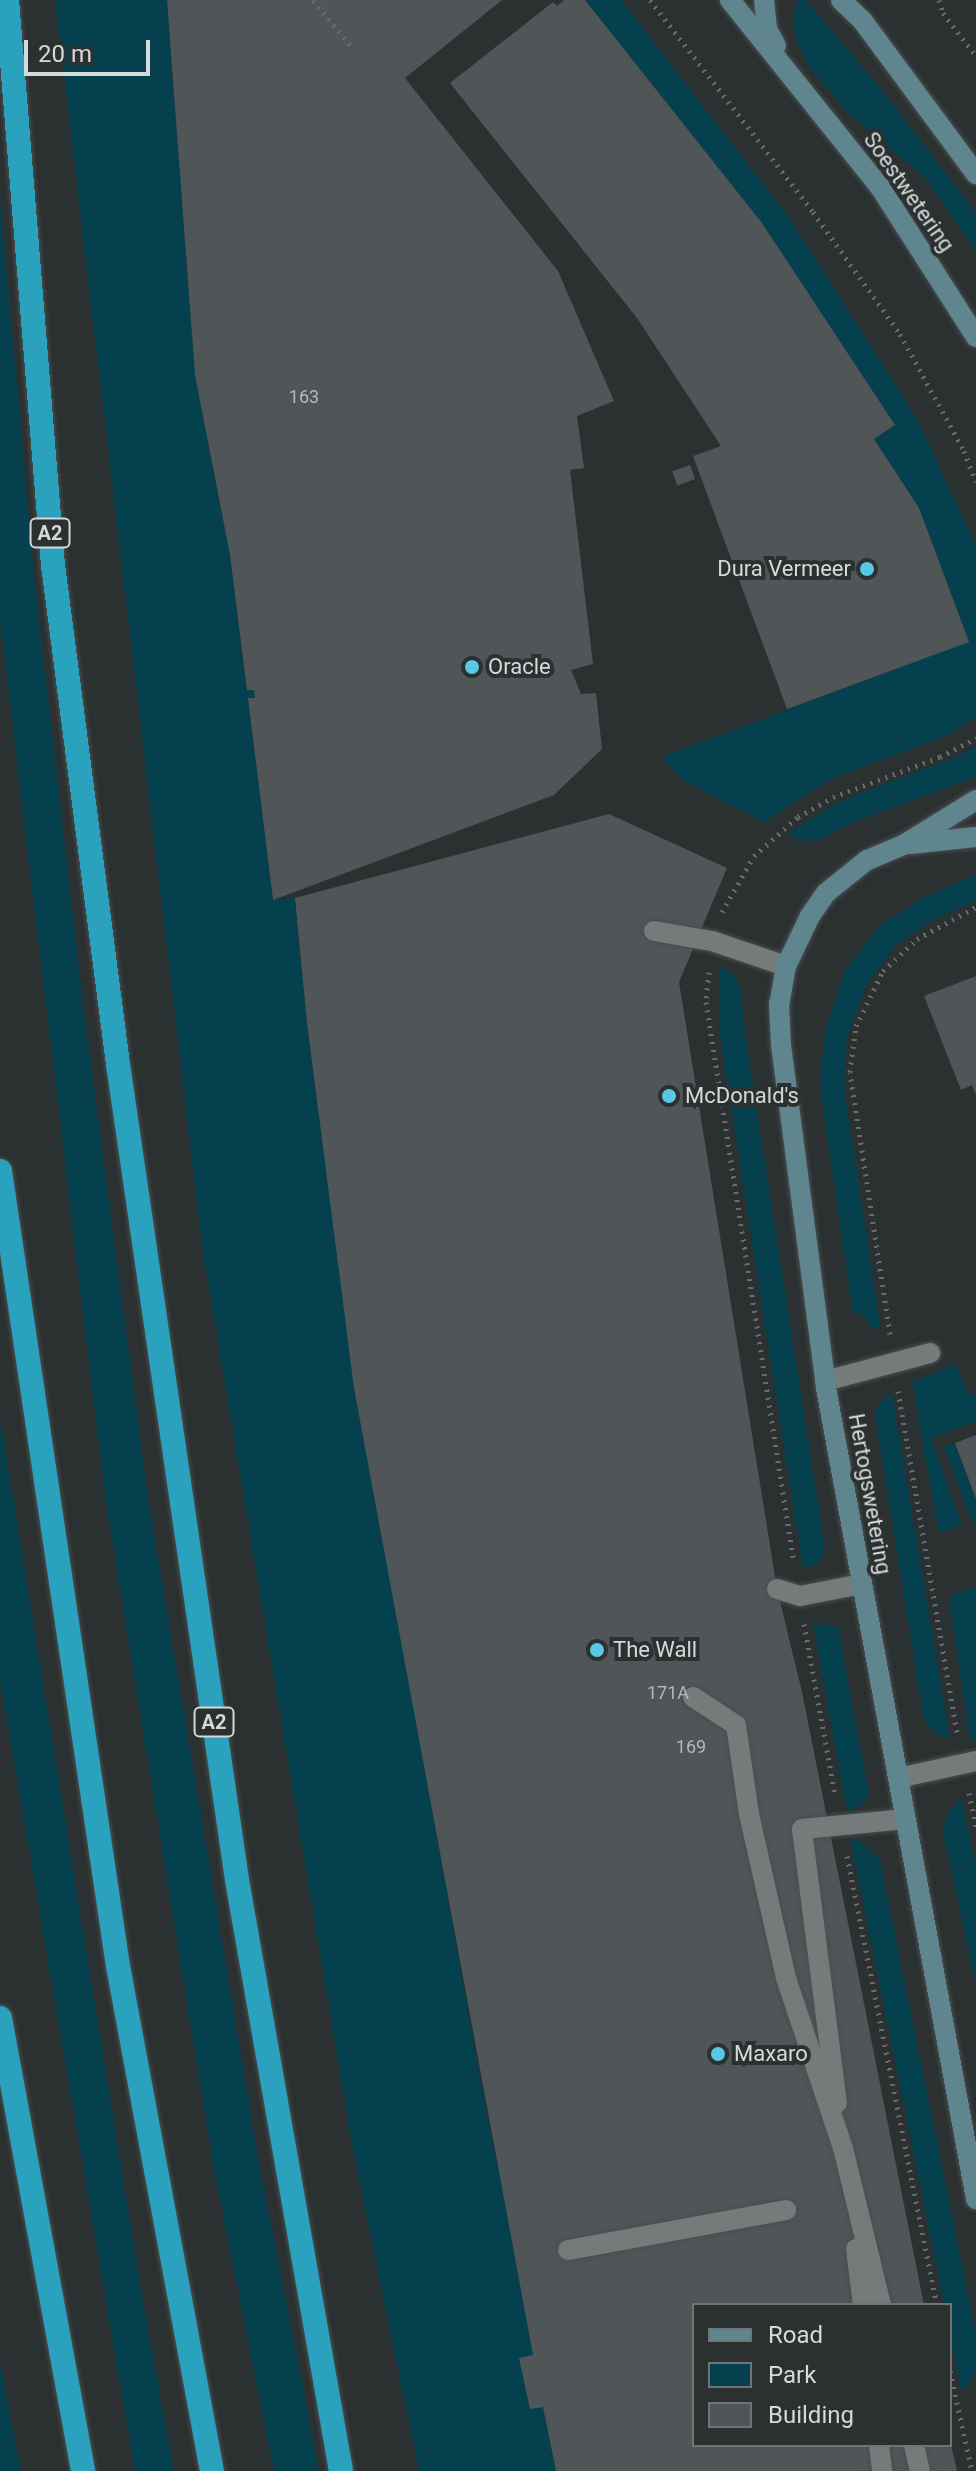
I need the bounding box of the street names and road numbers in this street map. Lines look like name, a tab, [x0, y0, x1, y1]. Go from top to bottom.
street label: Soestwetering	[858, 127, 960, 257]
road number: A2	[28, 517, 72, 549]
street label: Hertogswetering	[843, 1411, 897, 1577]
road number: A2	[192, 1706, 236, 1738]

